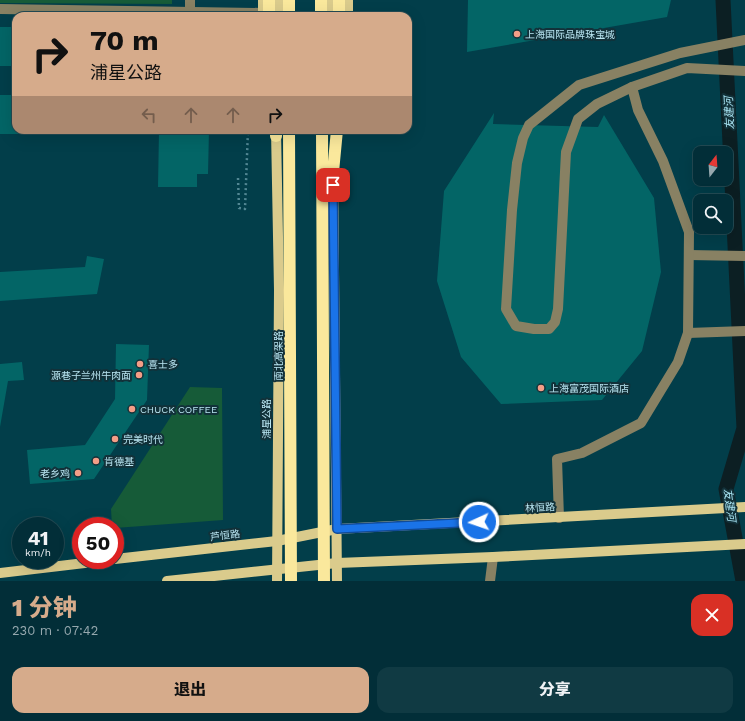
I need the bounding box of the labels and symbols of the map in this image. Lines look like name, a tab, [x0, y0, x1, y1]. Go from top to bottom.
marker: 上海国际品牌珠宝城	[512, 29, 522, 39]
place label: 上海国际品牌珠宝城	[525, 29, 615, 40]
water label: 友建河	[722, 94, 737, 130]
north arrow	[693, 146, 733, 186]
pin	[316, 168, 350, 202]
street label: 南北高架路	[273, 331, 284, 381]
marker: 喜士多	[135, 359, 145, 369]
place label: 喜士多	[148, 359, 178, 370]
place label: 源巷子兰州牛肉面	[51, 370, 131, 381]
marker: 源巷子兰州牛肉面	[134, 370, 144, 380]
marker: 上海富茂国际酒店	[536, 383, 546, 393]
place label: 上海富茂国际酒店	[549, 383, 629, 394]
street label: 浦星公路	[261, 399, 272, 439]
marker: CHUCK COFFEE	[127, 404, 137, 414]
place label: CHUCK COFFEE	[140, 404, 217, 415]
marker: 完美时代	[110, 434, 120, 444]
place label: 完美时代	[123, 434, 163, 445]
marker: 肯德基	[91, 456, 101, 466]
place label: 肯德基	[104, 456, 134, 467]
place label: 老乡鸡	[40, 468, 70, 479]
marker: 老乡鸡	[73, 468, 83, 478]
water label: 友建河	[721, 488, 738, 524]
position arrow	[458, 501, 500, 543]
street label: 林恒路	[525, 501, 555, 514]
speed limit sign: 50	[72, 517, 124, 569]
street label: 芦恒路	[210, 528, 241, 543]

